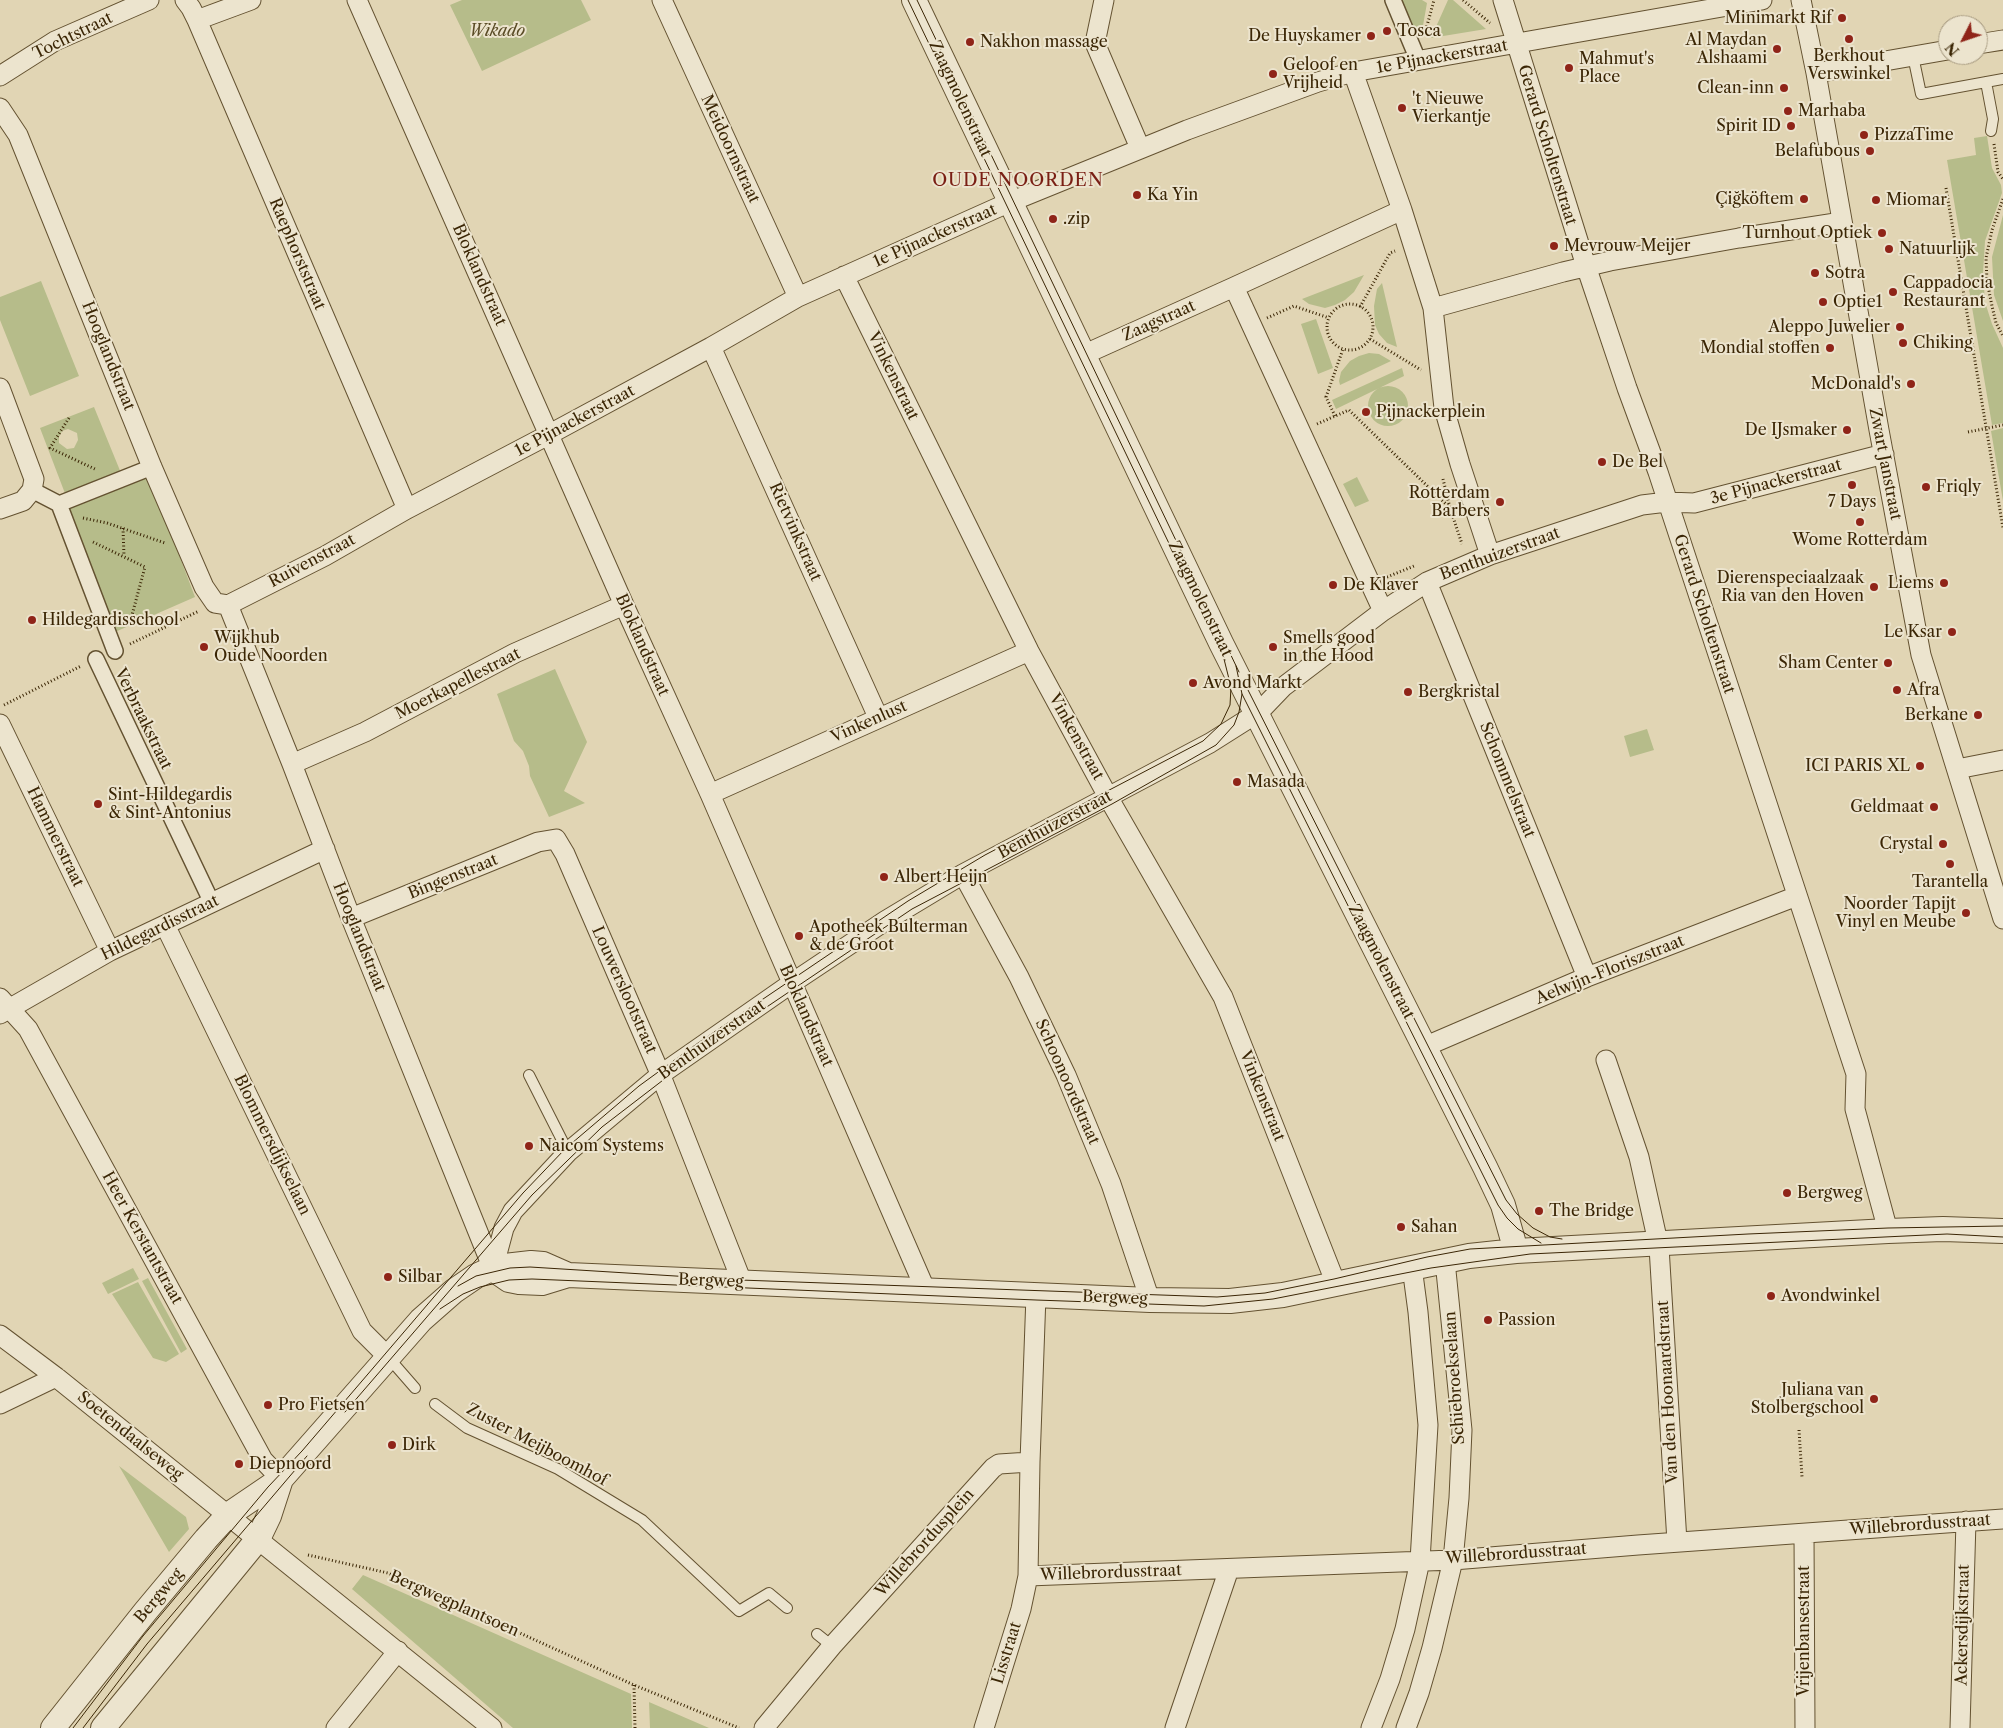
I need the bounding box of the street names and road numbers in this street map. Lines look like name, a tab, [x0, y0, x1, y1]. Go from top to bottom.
street label: Tochtstraat	[30, 9, 116, 63]
street label: 1e Pijnackerstraat	[1375, 36, 1509, 78]
street label: Zaagmolenstraat	[925, 38, 995, 160]
street label: Gerard Scholtenstraat	[1513, 63, 1581, 227]
street label: Meidoornstraat	[696, 92, 764, 206]
street label: Raephorststraat	[265, 195, 329, 313]
street label: 1e Pijnackerstraat	[870, 200, 1000, 272]
street label: Bloklandstraat	[448, 221, 510, 329]
street label: Zaagstraat	[1120, 296, 1198, 346]
street label: Hooglandstraat	[77, 299, 139, 413]
street label: Vinkenstraat	[863, 329, 923, 423]
street label: 1e Pijnackerstraat	[512, 381, 638, 461]
street label: Zwart Janstraat	[1865, 406, 1905, 522]
street label: 3e Pijnackerstraat	[1708, 455, 1844, 509]
street label: Rietvinkstraat	[765, 480, 825, 584]
street label: Benthuizerstraat	[1437, 523, 1563, 585]
street label: Ruivenstraat	[265, 530, 359, 592]
street label: Gerard Scholtenstraat	[1669, 532, 1739, 696]
street label: Zaagmolenstraat	[1164, 538, 1236, 660]
street label: Bloklandstraat	[611, 591, 673, 699]
street label: Moerkapellestraat	[392, 644, 524, 724]
street label: Verbraakstraat	[110, 665, 176, 773]
street label: Vinkenstraat	[1044, 690, 1108, 784]
street label: Vinkenlust	[828, 697, 910, 747]
street label: Schommelstraat	[1475, 719, 1539, 841]
street label: Hammerstraat	[22, 784, 88, 890]
street label: Benthuizerstraat	[995, 787, 1115, 863]
street label: Bingenstraat	[405, 850, 501, 904]
street label: Hooglandstraat	[328, 880, 390, 994]
street label: Hildegardisstraat	[98, 891, 222, 965]
street label: Zaagmolenstraat	[1344, 901, 1418, 1023]
street label: Louwerslootstraat	[587, 923, 661, 1057]
street label: Aelwijn-Floriszstraat	[1533, 931, 1687, 1009]
street label: Bloklandstraat	[775, 962, 837, 1070]
street label: Benthuizerstraat	[655, 996, 769, 1084]
street label: Schoonoordstraat	[1031, 1016, 1103, 1148]
street label: Vinkenstraat	[1235, 1048, 1289, 1144]
street label: Blommersdijkselaan	[230, 1072, 314, 1218]
street label: Heer Kerstantstraat	[98, 1168, 186, 1308]
street label: Bergweg	[678, 1270, 744, 1292]
street label: Bergweg	[1082, 1287, 1148, 1309]
street label: Van den Hoonaardstraat	[1654, 1300, 1682, 1484]
street label: Schiebroekselaan	[1441, 1311, 1469, 1445]
street label: Soetendaalseweg	[73, 1388, 187, 1484]
street label: Zuster Meijboomhof	[463, 1400, 611, 1490]
street label: Willebrordusplein	[872, 1485, 978, 1601]
street label: Willebrordusstraat	[1849, 1510, 1991, 1540]
street label: Willebrordusstraat	[1445, 1539, 1587, 1569]
street label: Willebrordusstraat	[1040, 1561, 1182, 1585]
street label: Ackersdijkstraat	[1952, 1564, 1974, 1686]
street label: Bergweg	[131, 1565, 187, 1627]
street label: Vrijenbansestraat	[1794, 1565, 1814, 1697]
street label: Bergwegplantsoen	[386, 1567, 522, 1641]
street label: Lisstraat	[988, 1620, 1026, 1686]

